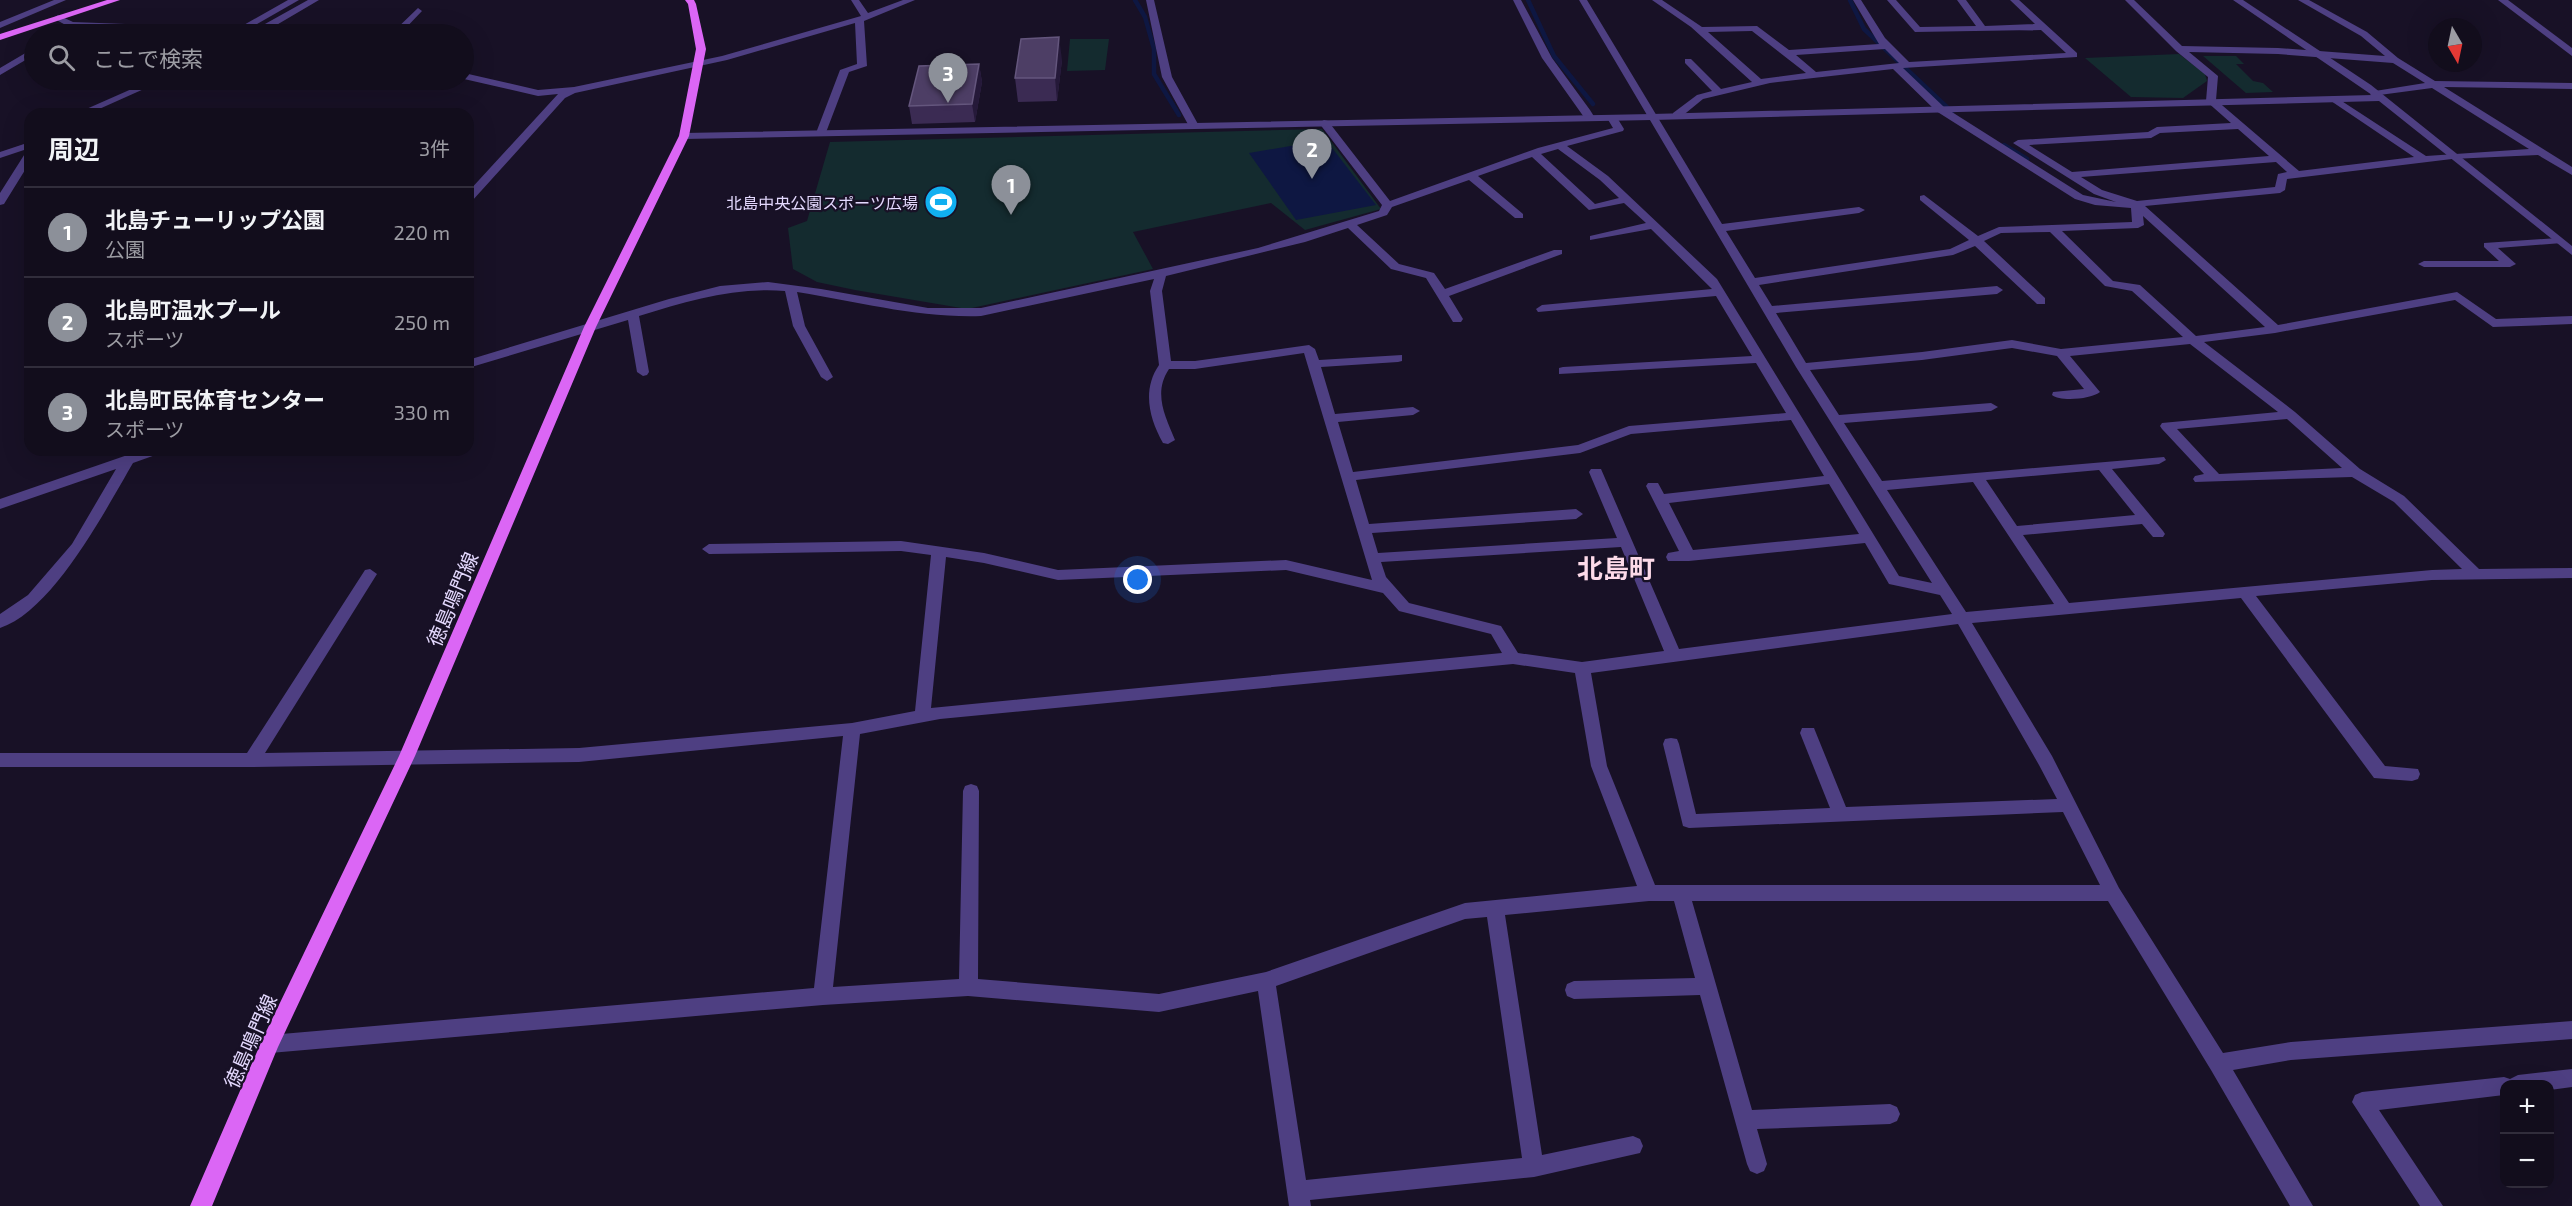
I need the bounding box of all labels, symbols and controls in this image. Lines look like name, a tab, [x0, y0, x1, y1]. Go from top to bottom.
north arrow	[2428, 18, 2482, 72]
search box	[24, 24, 474, 90]
icon: search	[45, 41, 78, 74]
text: ここで検索	[93, 45, 203, 71]
pin: 3	[928, 54, 968, 103]
pin: 2	[1292, 130, 1332, 179]
text: 周辺	[48, 133, 100, 164]
text: 3件	[419, 136, 450, 160]
pin: 1	[992, 166, 1030, 215]
sports icon: 北島中央公園スポーツ広場	[923, 184, 959, 220]
place label: 北島中央公園スポーツ広場	[726, 193, 918, 212]
text: 北島チューリップ公園	[105, 206, 325, 232]
text: 1	[63, 220, 72, 244]
text: 220 m	[393, 220, 450, 244]
text: 公園	[105, 237, 145, 261]
text: 北島町温水プール	[105, 296, 281, 322]
text: 2	[62, 310, 73, 334]
text: 250 m	[394, 310, 450, 334]
text: スポーツ	[105, 327, 185, 351]
text: 北島町民体育センター	[105, 386, 325, 412]
text: 3	[62, 400, 73, 424]
text: 330 m	[394, 400, 450, 424]
text: スポーツ	[105, 417, 185, 441]
street label: 徳島鳴門線	[421, 548, 483, 650]
district label: 北島町	[1577, 552, 1655, 583]
your location	[1123, 565, 1152, 594]
street label: 徳島鳴門線	[219, 990, 281, 1092]
map controls	[2500, 1080, 2554, 1188]
button: +	[2500, 1080, 2554, 1134]
button: −	[2500, 1134, 2554, 1188]

